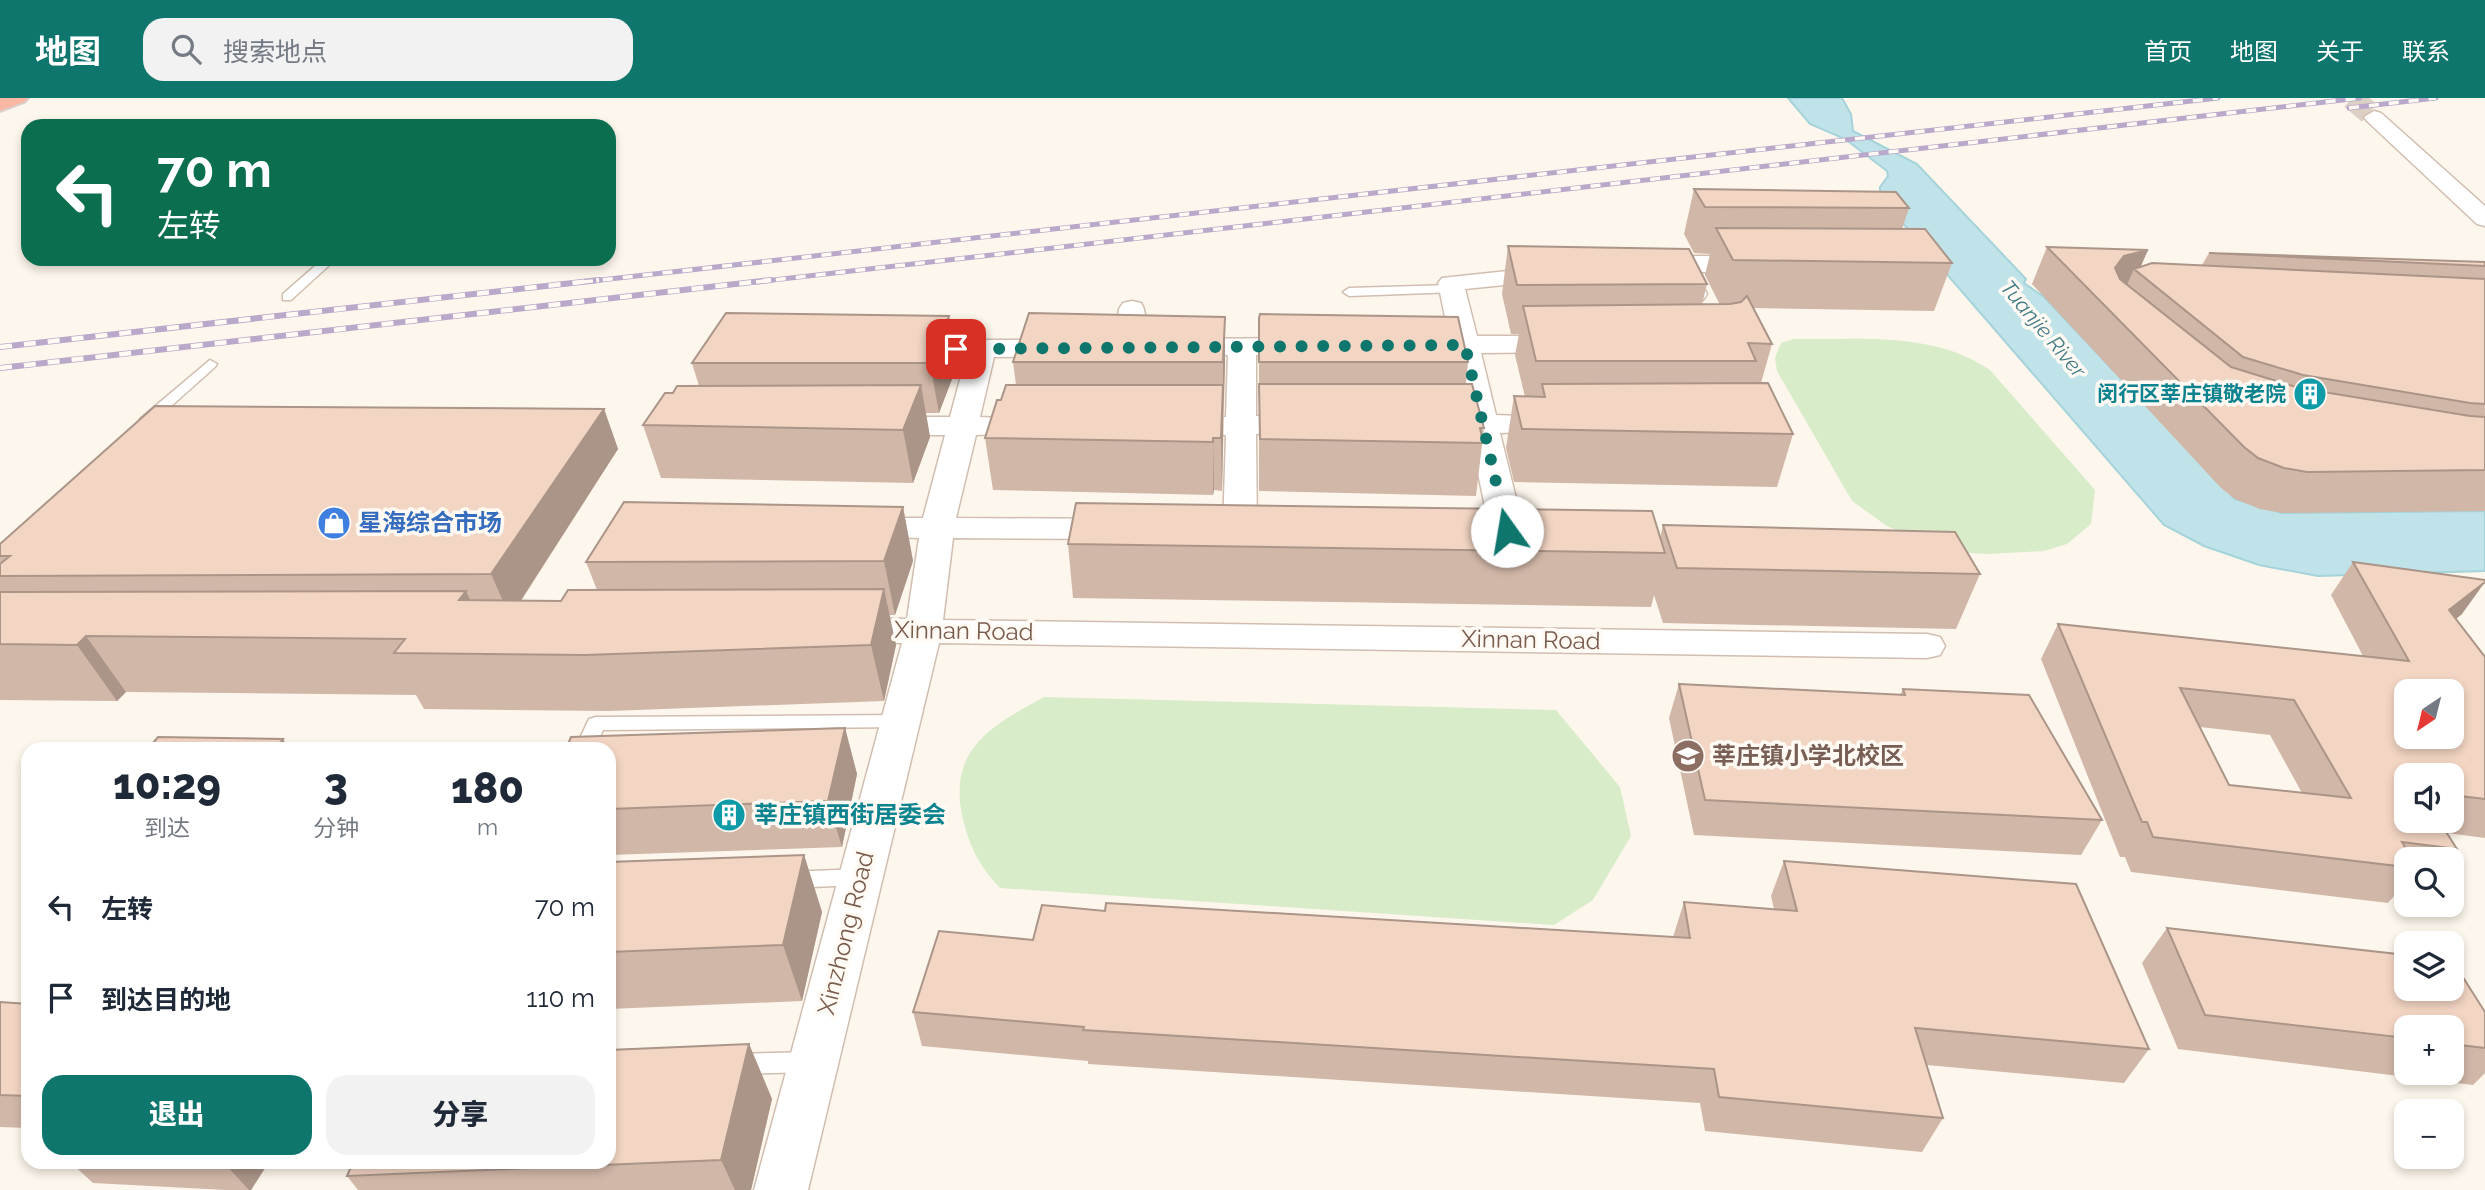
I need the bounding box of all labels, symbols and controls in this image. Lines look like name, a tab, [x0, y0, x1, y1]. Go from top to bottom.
search box	[143, 18, 633, 81]
icon: search	[167, 30, 205, 68]
text: 地图	[35, 32, 101, 71]
text: 搜索地点	[223, 37, 327, 67]
text: 首页	[2144, 37, 2192, 66]
text: 地图	[2230, 37, 2278, 66]
text: 关于	[2316, 37, 2364, 66]
text: 联系	[2402, 37, 2450, 66]
text: 70 m	[157, 141, 272, 198]
icon: left	[42, 147, 133, 238]
text: 左转	[157, 207, 221, 244]
water label: Tuanjie River	[1996, 275, 2092, 383]
pin	[926, 319, 986, 379]
icon: arrive	[937, 330, 975, 368]
building icon: 闵行区莘庄镇敬老院	[2291, 375, 2329, 413]
place label: 闵行区莘庄镇敬老院	[2097, 381, 2286, 406]
position arrow	[1470, 494, 1544, 568]
shop icon: 星海综合市场	[315, 504, 353, 542]
place label: 星海综合市场	[358, 508, 502, 537]
street label: Xinnan Road	[894, 615, 1034, 646]
street label: Xinnan Road	[1461, 624, 1601, 655]
north arrow	[2394, 679, 2464, 749]
map controls	[2394, 679, 2464, 1169]
school or university icon: 莘庄镇小学北校区	[1669, 737, 1707, 775]
place label: 莘庄镇小学北校区	[1712, 741, 1904, 770]
text: 10:29	[113, 760, 221, 809]
text: 3	[324, 760, 348, 809]
button: sound	[2394, 763, 2464, 833]
text: 180	[451, 764, 524, 813]
building icon: 莘庄镇西街居委会	[710, 796, 748, 834]
place label: 莘庄镇西街居委会	[754, 800, 946, 829]
text: m	[477, 813, 498, 840]
text: 到达	[144, 814, 190, 841]
text: 分钟	[313, 814, 359, 841]
button: search	[2394, 847, 2464, 917]
street label: Xinzhong Road	[811, 848, 880, 1017]
icon: left	[42, 888, 80, 926]
text: 70 m	[535, 892, 595, 922]
text: 左转	[101, 894, 153, 924]
button: layers	[2394, 931, 2464, 1001]
icon: arrive	[42, 979, 80, 1017]
text: 110 m	[526, 983, 595, 1013]
text: 到达目的地	[101, 985, 231, 1015]
button: +	[2394, 1015, 2464, 1085]
button: 退出	[42, 1075, 312, 1155]
button: 分享	[326, 1075, 595, 1155]
button: −	[2394, 1099, 2464, 1169]

